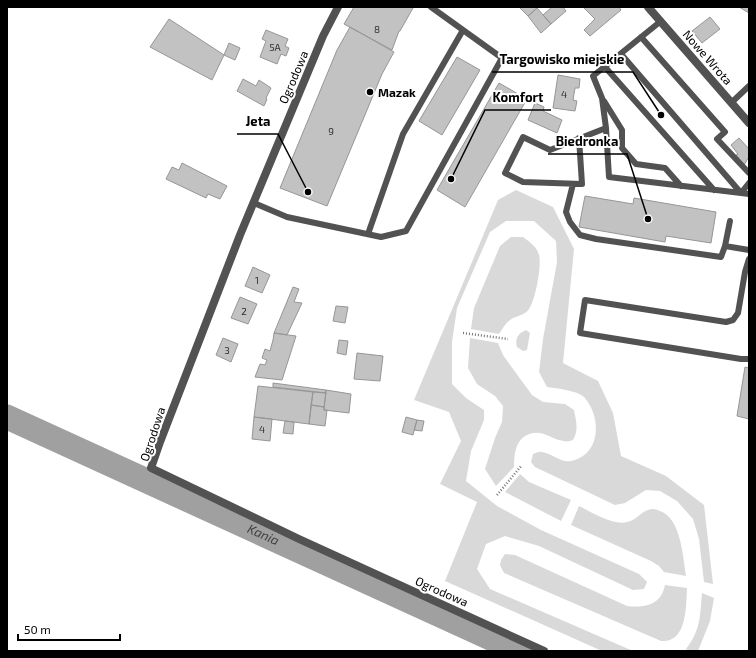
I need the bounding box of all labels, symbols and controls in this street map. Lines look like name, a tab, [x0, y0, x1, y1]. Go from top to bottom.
house number: 8	[374, 23, 380, 35]
street label: Nowe Wrota	[680, 27, 736, 87]
house number: 5A	[269, 41, 282, 53]
callout: Targowisko miejskie	[492, 47, 633, 72]
street label: Ogrodowa	[276, 48, 310, 106]
text: Targowisko miejskie	[500, 51, 624, 67]
place label: Mazak	[378, 85, 416, 99]
callout: Komfort	[485, 85, 551, 110]
marker: Mazak	[365, 87, 375, 97]
house number: 4	[561, 88, 567, 100]
text: Komfort	[493, 89, 544, 105]
callout: Jeta	[237, 109, 278, 134]
text: Jeta	[246, 113, 270, 129]
house number: 9	[328, 125, 334, 137]
callout: Biedronka	[548, 129, 627, 154]
text: Biedronka	[556, 133, 618, 149]
house number: 1	[255, 274, 259, 286]
house number: 2	[241, 305, 247, 317]
house number: 3	[224, 344, 230, 356]
street label: Ogrodowa	[137, 405, 167, 463]
house number: 4	[259, 423, 265, 435]
water label: Kania	[245, 520, 282, 548]
street label: Ogrodowa	[413, 573, 471, 609]
scale bar	[18, 616, 120, 642]
text: 50 m	[24, 622, 51, 636]

